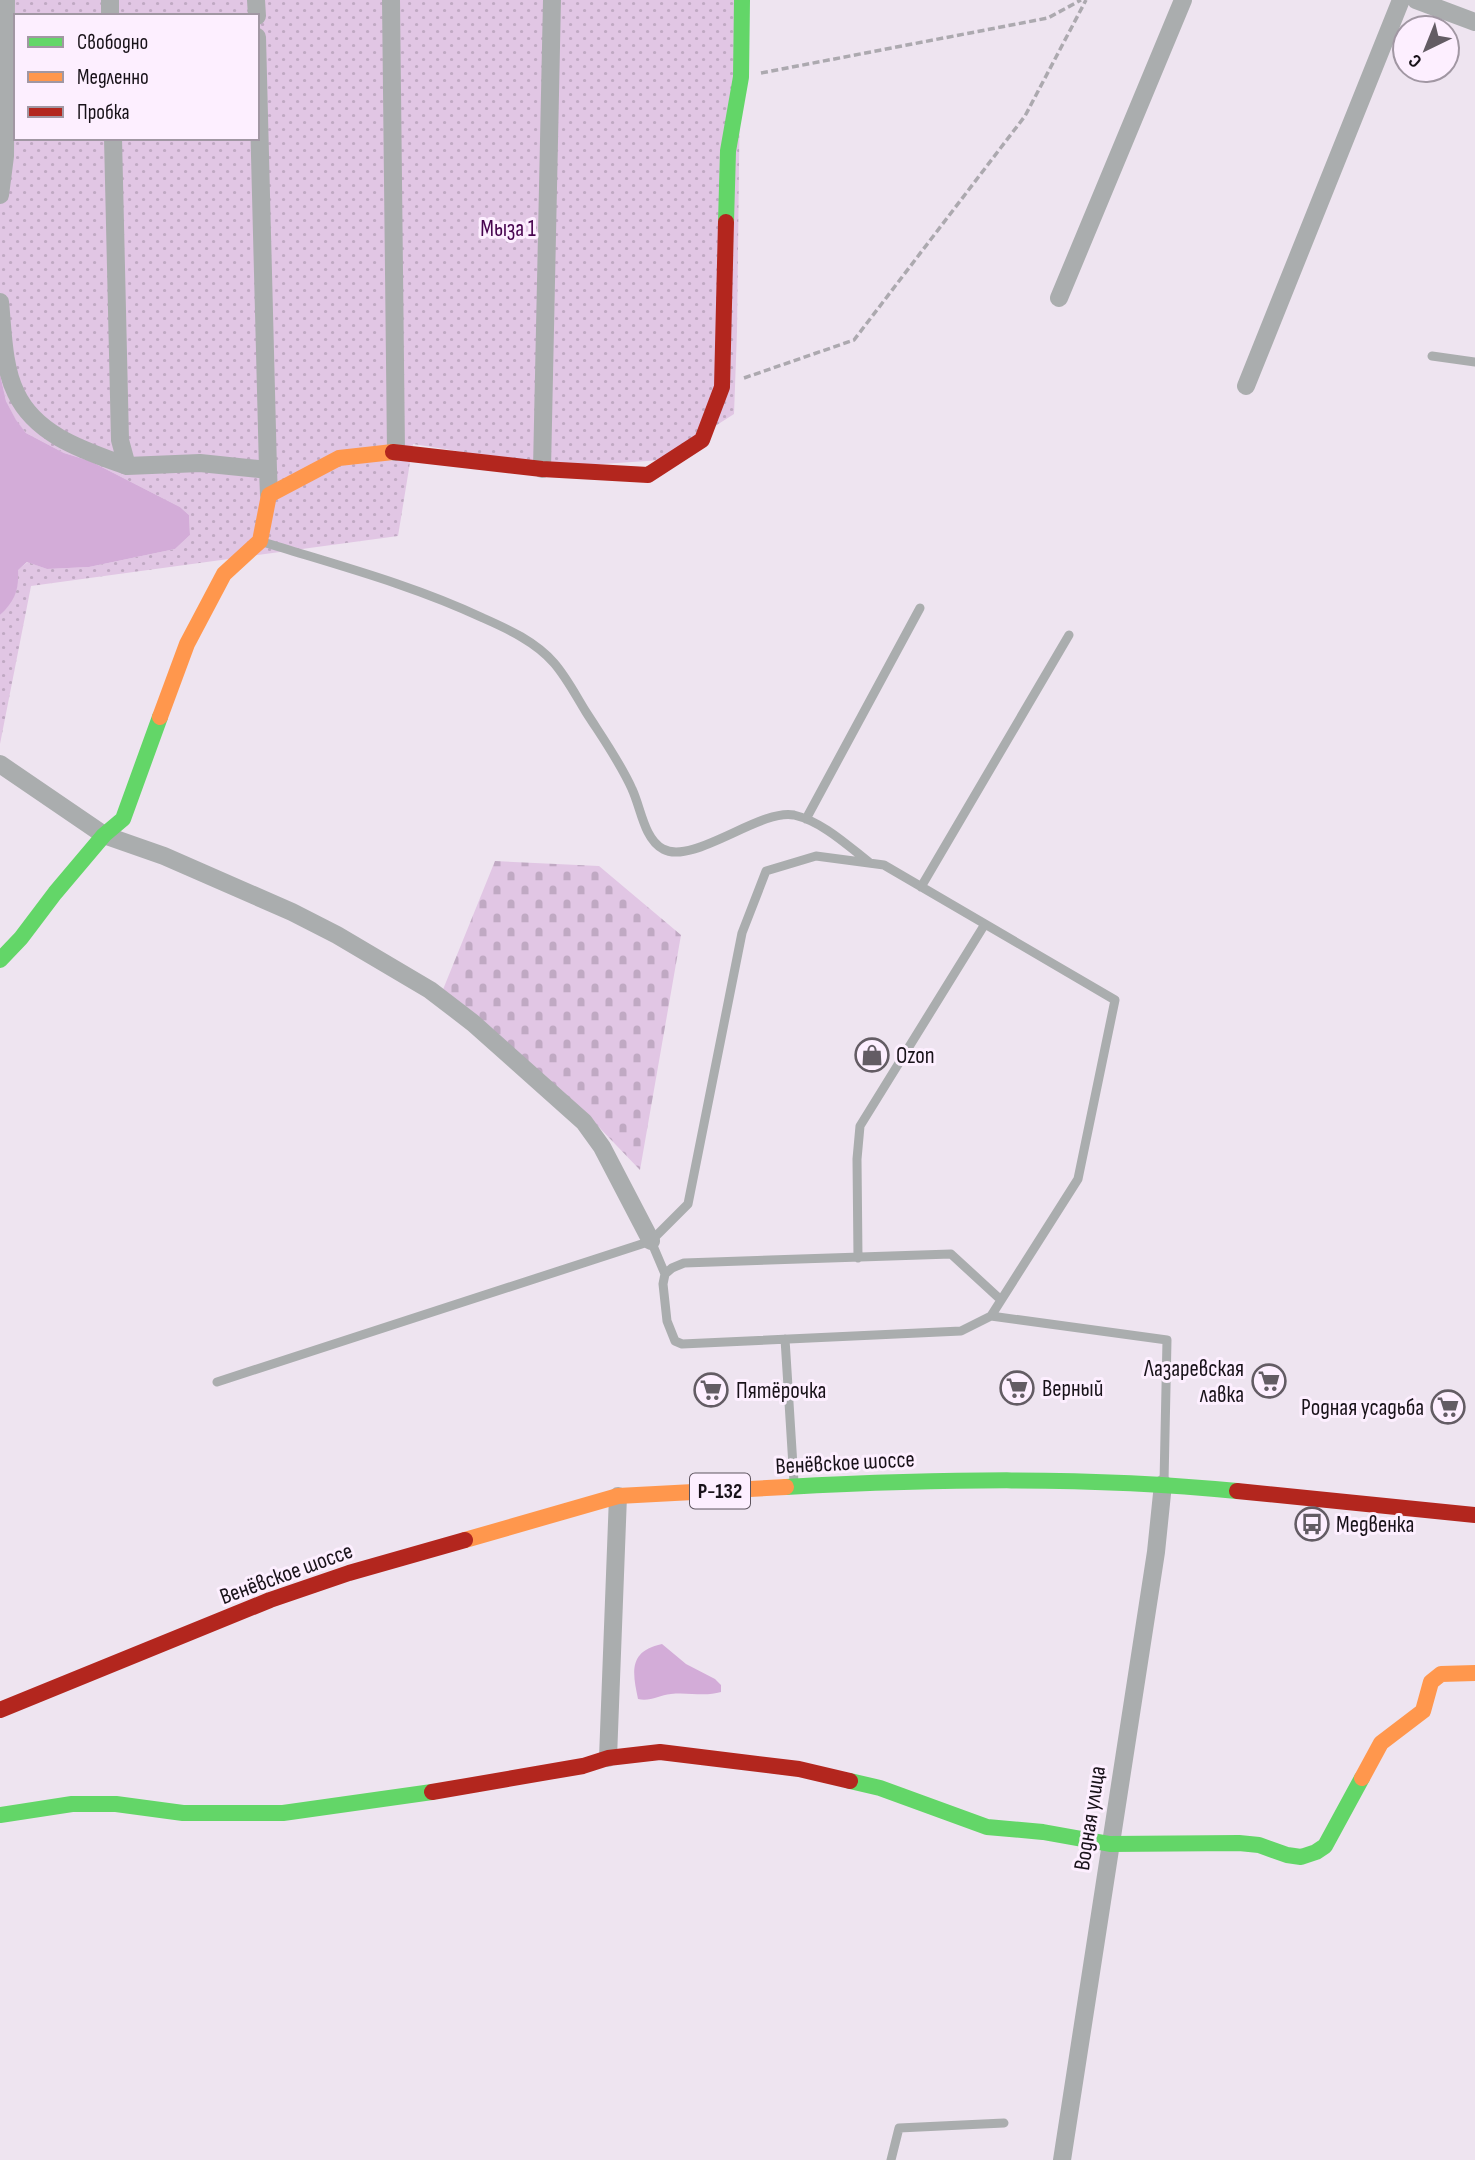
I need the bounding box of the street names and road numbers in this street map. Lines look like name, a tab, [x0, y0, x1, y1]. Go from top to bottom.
street label: Венёвское шоссе	[775, 1445, 915, 1481]
road number: Р-132	[690, 1474, 750, 1508]
street label: Венёвское шоссе	[216, 1537, 357, 1611]
street label: Водная улица	[1068, 1764, 1112, 1872]

